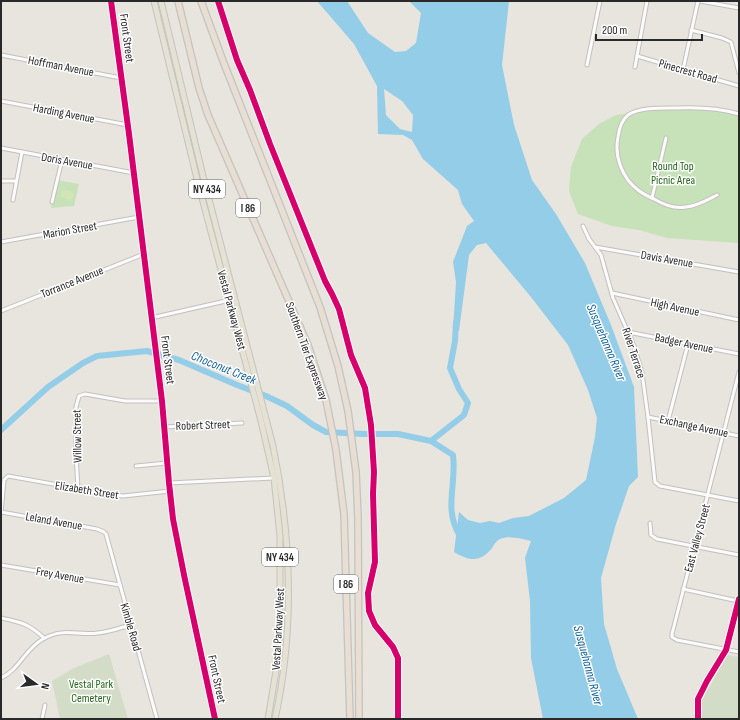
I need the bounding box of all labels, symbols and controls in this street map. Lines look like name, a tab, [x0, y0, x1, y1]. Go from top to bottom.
street label: Front Street	[116, 13, 137, 64]
scale bar	[596, 16, 702, 42]
text: 200 m	[602, 23, 628, 38]
street label: Hoffman Avenue	[27, 53, 95, 80]
street label: Pinecrest Road	[657, 56, 719, 87]
street label: Harding Avenue	[32, 100, 96, 127]
street label: Doris Avenue	[40, 150, 94, 173]
park label: Round Top Picnic Area	[651, 159, 695, 188]
road number: NY 434	[189, 180, 225, 198]
road number: I 86	[236, 199, 260, 217]
street label: Marion Street	[42, 218, 99, 243]
street label: Davis Avenue	[640, 248, 694, 271]
street label: Torrance Avenue	[39, 263, 106, 302]
street label: Vestal Parkway West	[214, 269, 249, 352]
street label: High Avenue	[649, 295, 701, 320]
street label: Southern Tier Expressway	[282, 300, 331, 403]
water label: Susquehanna River	[583, 302, 630, 384]
street label: River Terrace	[618, 326, 649, 381]
street label: Badger Avenue	[653, 330, 715, 357]
street label: Front Street	[157, 335, 178, 386]
water label: Choconut Creek	[189, 348, 259, 389]
street label: Willow Street	[70, 409, 85, 463]
street label: Exchange Avenue	[658, 412, 730, 441]
street label: Robert Street	[175, 417, 231, 434]
street label: Elizabeth Street	[54, 478, 120, 503]
street label: East Valley Street	[681, 502, 714, 574]
street label: Leland Avenue	[24, 509, 84, 534]
road number: NY 434	[262, 548, 298, 566]
street label: Frey Avenue	[35, 564, 85, 587]
road number: I 86	[334, 575, 358, 593]
street label: Vestal Parkway West	[269, 587, 288, 670]
street label: Kimble Road	[117, 601, 145, 653]
water label: Susquehanna River	[570, 624, 607, 708]
street label: Front Street	[204, 654, 229, 705]
north arrow	[16, 664, 56, 704]
park label: Vestal Park Cemetery	[69, 677, 113, 706]
text: N	[38, 682, 52, 691]

